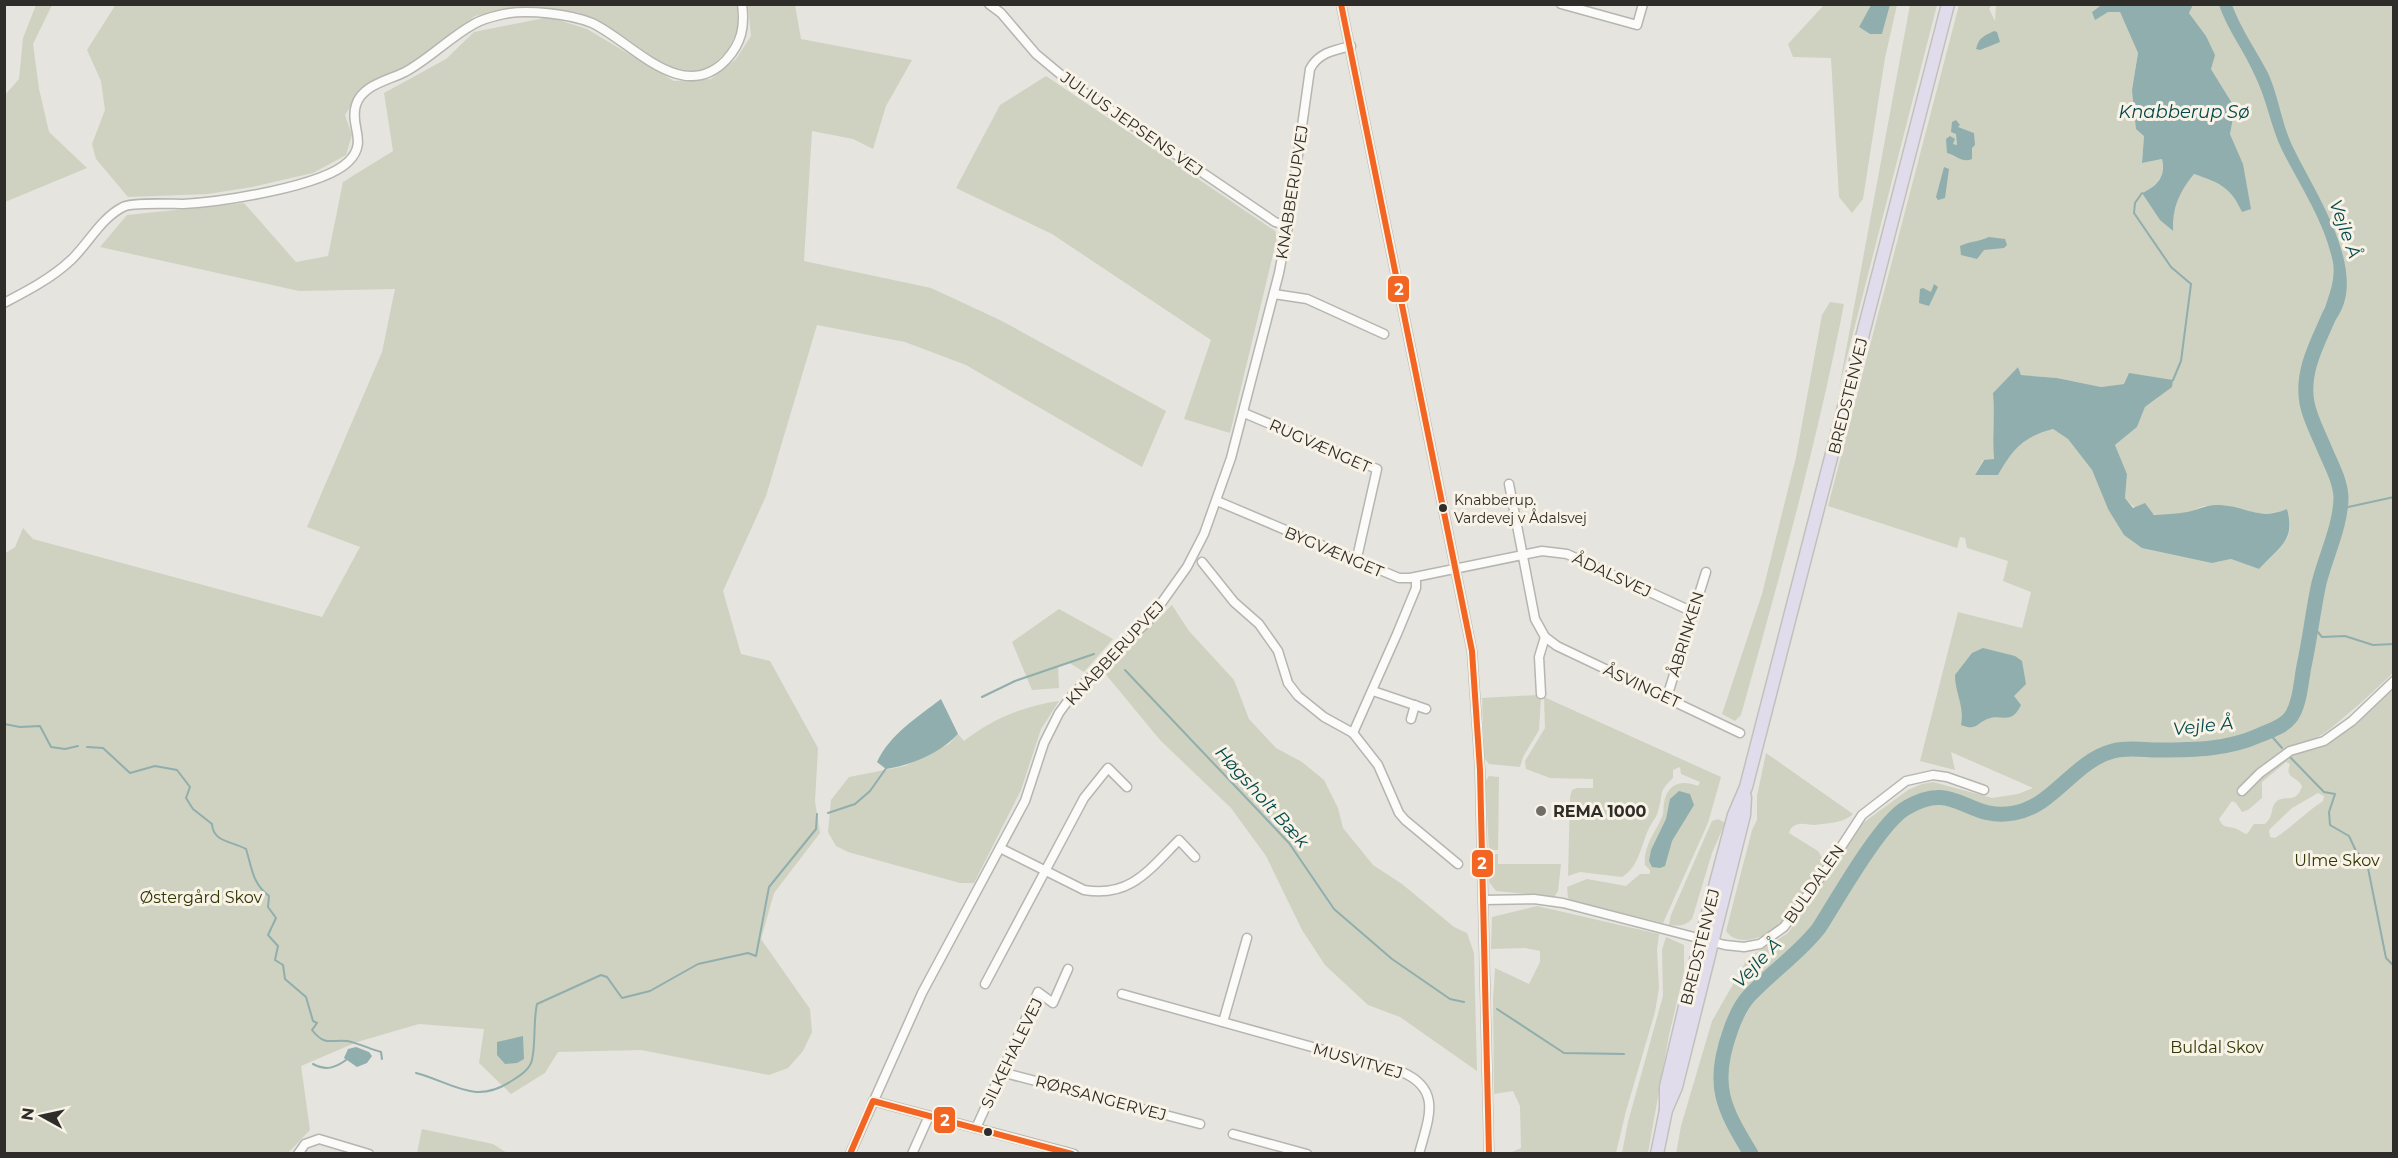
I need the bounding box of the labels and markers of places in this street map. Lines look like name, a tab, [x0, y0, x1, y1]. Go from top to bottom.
place label: Knabberup, Vardevej v Ådalsvej	[1454, 491, 1587, 527]
marker: Knabberup, Vardevej v Ådalsvej	[1437, 502, 1449, 514]
place label: REMA 1000	[1553, 802, 1647, 821]
marker: REMA 1000	[1534, 804, 1548, 818]
unlabelled marker	[982, 1126, 994, 1138]

